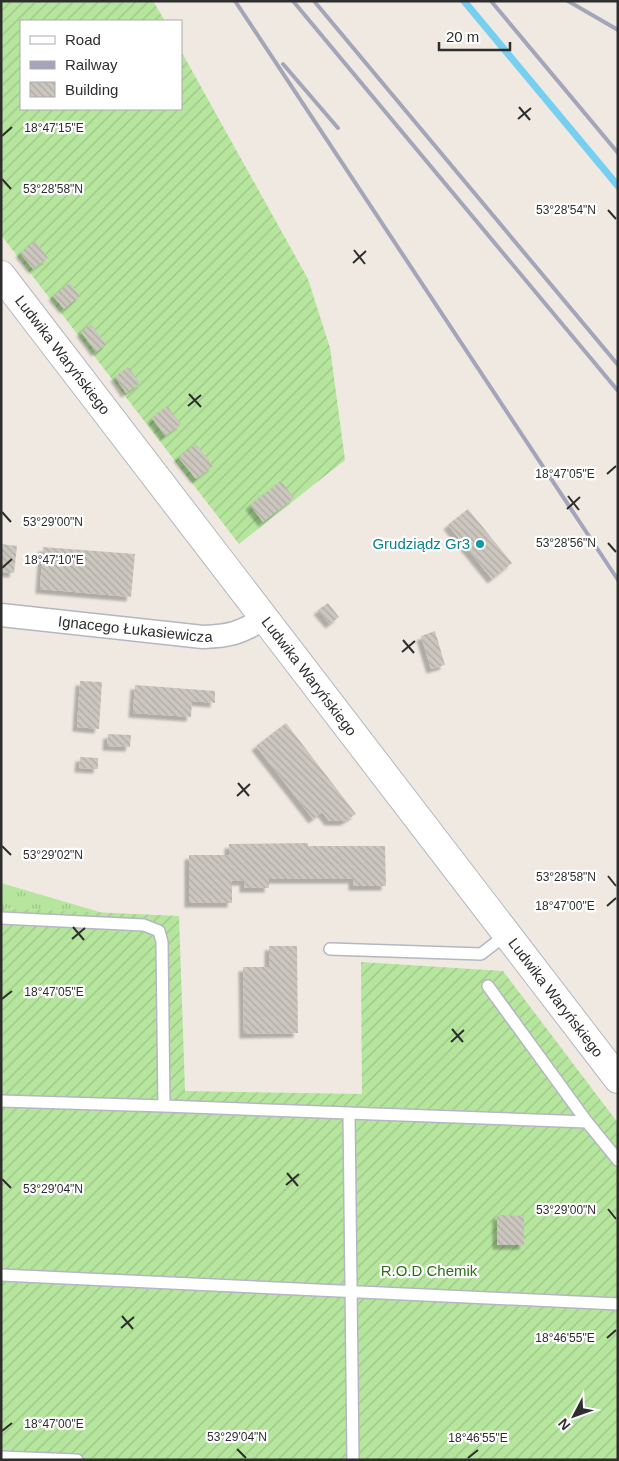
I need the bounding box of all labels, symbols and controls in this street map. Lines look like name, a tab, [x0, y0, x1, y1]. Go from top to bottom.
legend	[20, 20, 182, 110]
scale bar	[439, 20, 510, 52]
text: 20 m	[446, 28, 479, 45]
text: Road	[65, 31, 101, 48]
text: Railway	[65, 56, 118, 73]
text: Building	[65, 81, 118, 98]
text: 18°47'15"E	[24, 121, 84, 135]
text: 53°28'58"N	[23, 182, 83, 196]
text: 53°28'54"N	[536, 203, 596, 217]
street label: Ludwika Waryńskiego	[12, 292, 114, 418]
text: 18°47'05"E	[535, 467, 595, 481]
text: 53°29'00"N	[23, 515, 83, 529]
place label: Grudziądz Gr3	[372, 535, 470, 552]
text: 53°28'56"N	[536, 536, 596, 550]
marker: Grudziądz Gr3	[474, 538, 486, 550]
text: 18°47'10"E	[24, 553, 84, 567]
street label: Ignacego Łukasiewicza	[57, 612, 214, 645]
street label: Ludwika Waryńskiego	[258, 613, 360, 739]
text: 53°29'02"N	[23, 848, 83, 862]
text: 53°28'58"N	[536, 870, 596, 884]
text: 18°47'00"E	[535, 899, 595, 913]
street label: Ludwika Waryńskiego	[505, 935, 607, 1060]
text: 18°47'05"E	[24, 985, 84, 999]
text: 53°29'04"N	[23, 1182, 83, 1196]
text: 53°29'00"N	[536, 1203, 596, 1217]
park label: R.O.D Chemik	[381, 1262, 478, 1279]
text: 18°46'55"E	[535, 1331, 595, 1345]
north arrow	[549, 1391, 599, 1441]
text: N	[555, 1415, 574, 1434]
text: 18°47'00"E	[24, 1417, 84, 1431]
text: 53°29'04"N	[207, 1430, 267, 1444]
text: 18°46'55"E	[448, 1431, 508, 1445]

